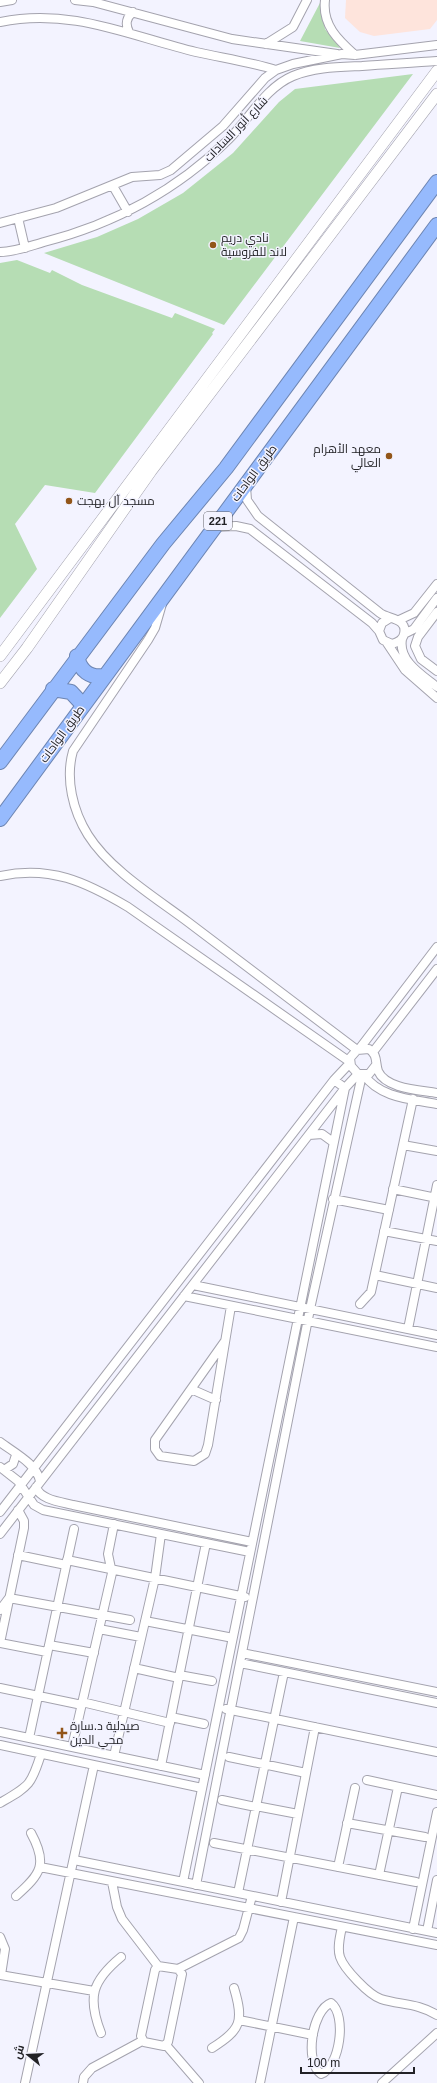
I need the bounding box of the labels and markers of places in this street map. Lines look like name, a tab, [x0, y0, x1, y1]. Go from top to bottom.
place label: نادي دريم لاند للفروسية	[221, 231, 287, 259]
marker: نادي دريم لاند للفروسية	[208, 240, 218, 250]
place label: معهد الأهرام العالي	[313, 442, 381, 473]
marker: معهد الأهرام العالي	[384, 451, 394, 461]
place label: مسجد آل بهجت	[77, 494, 155, 508]
marker: مسجد آل بهجت	[64, 496, 74, 506]
place label: صيدلية د.سارة محي الدين	[70, 1719, 140, 1750]
marker: صيدلية د.سارة محي الدين	[57, 1728, 67, 1738]

